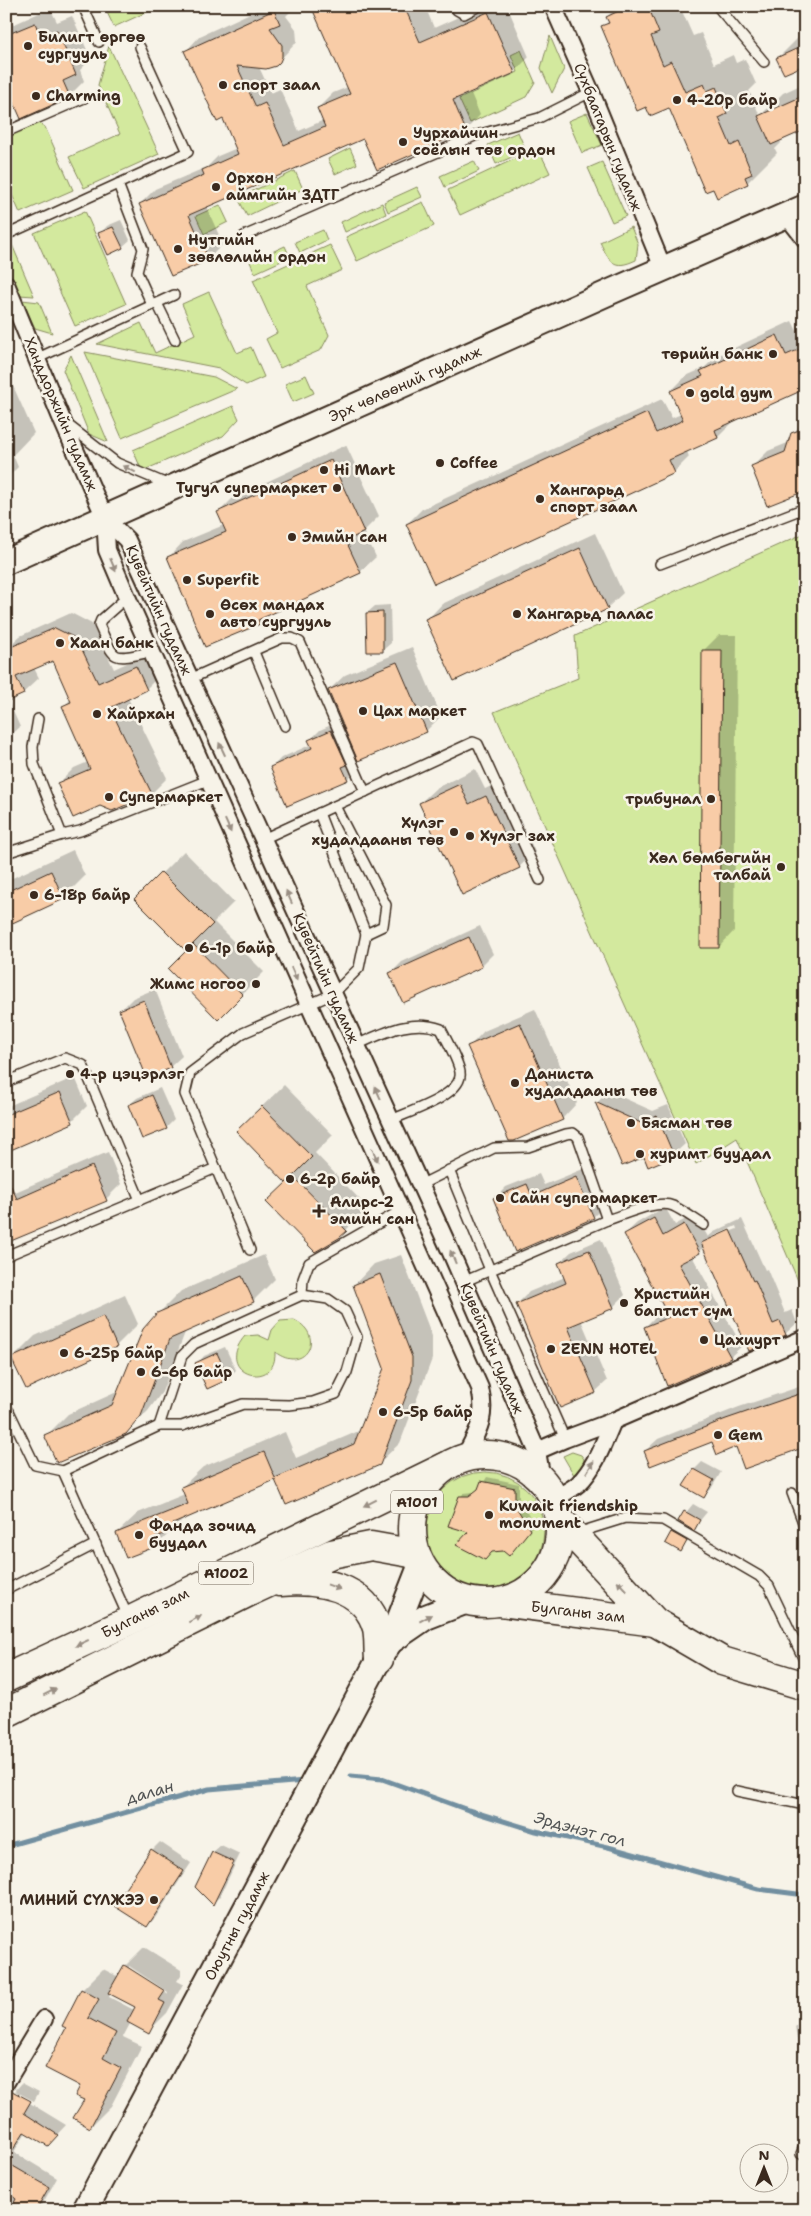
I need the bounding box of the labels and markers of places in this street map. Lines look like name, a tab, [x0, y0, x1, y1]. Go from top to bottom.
place label: Билигт өргөө сургууль	[38, 27, 145, 64]
marker: Билигт өргөө сургууль	[22, 40, 34, 52]
place label: спорт заал	[233, 75, 320, 95]
marker: спорт заал	[217, 79, 229, 91]
place label: Charming	[46, 86, 121, 106]
marker: Charming	[30, 90, 42, 102]
place label: 4-20р байр	[687, 90, 778, 110]
marker: 4-20р байр	[671, 94, 683, 106]
place label: Уурхайчин соёлын төв ордон	[413, 123, 556, 160]
marker: Уурхайчин соёлын төв ордон	[397, 136, 409, 148]
place label: Орхон аймгийн ЗДТГ	[226, 168, 340, 205]
marker: Орхон аймгийн ЗДТГ	[210, 181, 222, 193]
place label: Нутгийн зөвлөлийн ордон	[188, 230, 326, 267]
marker: Нутгийн зөвлөлийн ордон	[172, 243, 184, 255]
place label: төрийн банк	[661, 344, 764, 364]
marker: төрийн банк	[767, 348, 779, 360]
place label: gold gym	[700, 383, 773, 403]
marker: gold gym	[684, 387, 696, 399]
place label: Coffee	[450, 453, 498, 473]
marker: Coffee	[434, 457, 446, 469]
place label: Hi Mart	[334, 460, 395, 480]
marker: Hi Mart	[318, 464, 330, 476]
place label: Тугул супермаркет	[176, 478, 327, 498]
place label: Хангарьд спорт заал	[550, 480, 637, 517]
marker: Тугул супермаркет	[331, 482, 343, 494]
marker: Хангарьд спорт заал	[534, 493, 546, 505]
place label: Эмийн сан	[302, 527, 387, 547]
marker: Эмийн сан	[286, 531, 298, 543]
place label: Superfit	[197, 570, 259, 590]
marker: Superfit	[181, 574, 193, 586]
place label: Өсөх мандах авто сургууль	[220, 595, 331, 632]
place label: Хангарьд палас	[527, 604, 654, 624]
marker: Өсөх мандах авто сургууль	[204, 608, 216, 620]
marker: Хангарьд палас	[511, 608, 523, 620]
place label: Хаан банк	[70, 633, 154, 653]
marker: Хаан банк	[54, 637, 66, 649]
place label: Цах маркет	[373, 701, 467, 721]
place label: Хайрхан	[107, 704, 175, 724]
marker: Цах маркет	[357, 705, 369, 717]
marker: Хайрхан	[91, 708, 103, 720]
place label: Супермаркет	[119, 787, 223, 807]
place label: трибунал	[625, 789, 701, 809]
marker: Супермаркет	[103, 791, 115, 803]
marker: трибунал	[705, 793, 717, 805]
place label: Хүлэг худалдааны төв	[312, 813, 444, 850]
marker: Хүлэг худалдааны төв	[448, 826, 460, 838]
place label: Хүлэг зах	[480, 826, 555, 846]
marker: Хүлэг зах	[464, 830, 476, 842]
place label: Хөл бөмбөгийн талбай	[649, 848, 772, 885]
marker: Хөл бөмбөгийн талбай	[775, 861, 787, 873]
place label: 6-18р байр	[44, 885, 131, 905]
marker: 6-18р байр	[28, 889, 40, 901]
place label: 6-1р байр	[199, 938, 275, 958]
marker: 6-1р байр	[183, 942, 195, 954]
place label: Жимс ногоо	[150, 974, 246, 994]
marker: Жимс ногоо	[250, 978, 262, 990]
place label: 4-р цэцэрлэг	[80, 1064, 184, 1084]
place label: Даниста худалдааны төв	[525, 1064, 657, 1101]
marker: 4-р цэцэрлэг	[64, 1068, 76, 1080]
marker: Даниста худалдааны төв	[509, 1077, 521, 1089]
place label: Бясман төв	[641, 1113, 732, 1133]
marker: Бясман төв	[625, 1117, 637, 1129]
place label: хуримт буудал	[650, 1144, 771, 1164]
marker: хуримт буудал	[634, 1148, 646, 1160]
place label: 6-2р байр	[300, 1169, 380, 1189]
marker: 6-2р байр	[284, 1173, 296, 1185]
place label: Сайн супермаркет	[510, 1188, 657, 1208]
place label: Aлирс-2 эмийн сан	[330, 1192, 414, 1229]
marker: Сайн супермаркет	[494, 1192, 506, 1204]
marker: Aлирс-2 эмийн сан	[312, 1204, 326, 1218]
place label: Христийн баптист сүм	[634, 1284, 733, 1321]
marker: Христийн баптист сүм	[618, 1297, 630, 1309]
place label: Цахиурт	[714, 1330, 780, 1350]
marker: Цахиурт	[698, 1334, 710, 1346]
place label: ZENN HOTEL	[561, 1339, 657, 1359]
place label: 6-25р байр	[74, 1343, 164, 1363]
marker: ZENN HOTEL	[545, 1343, 557, 1355]
marker: 6-25р байр	[58, 1347, 70, 1359]
place label: 6-6р байр	[151, 1362, 232, 1382]
marker: 6-6р байр	[135, 1366, 147, 1378]
place label: 6-5р байр	[393, 1402, 472, 1422]
marker: 6-5р байр	[377, 1406, 389, 1418]
place label: Gem	[728, 1425, 763, 1445]
marker: Gem	[712, 1429, 724, 1441]
place label: Kuwait friendship monument	[499, 1496, 638, 1533]
marker: Kuwait friendship monument	[483, 1509, 495, 1521]
place label: Фанда зочид буудал	[149, 1516, 256, 1553]
marker: Фанда зочид буудал	[133, 1529, 145, 1541]
place label: МИНИЙ СҮЛЖЭЭ	[19, 1890, 144, 1910]
marker: МИНИЙ СҮЛЖЭЭ	[148, 1894, 160, 1906]

